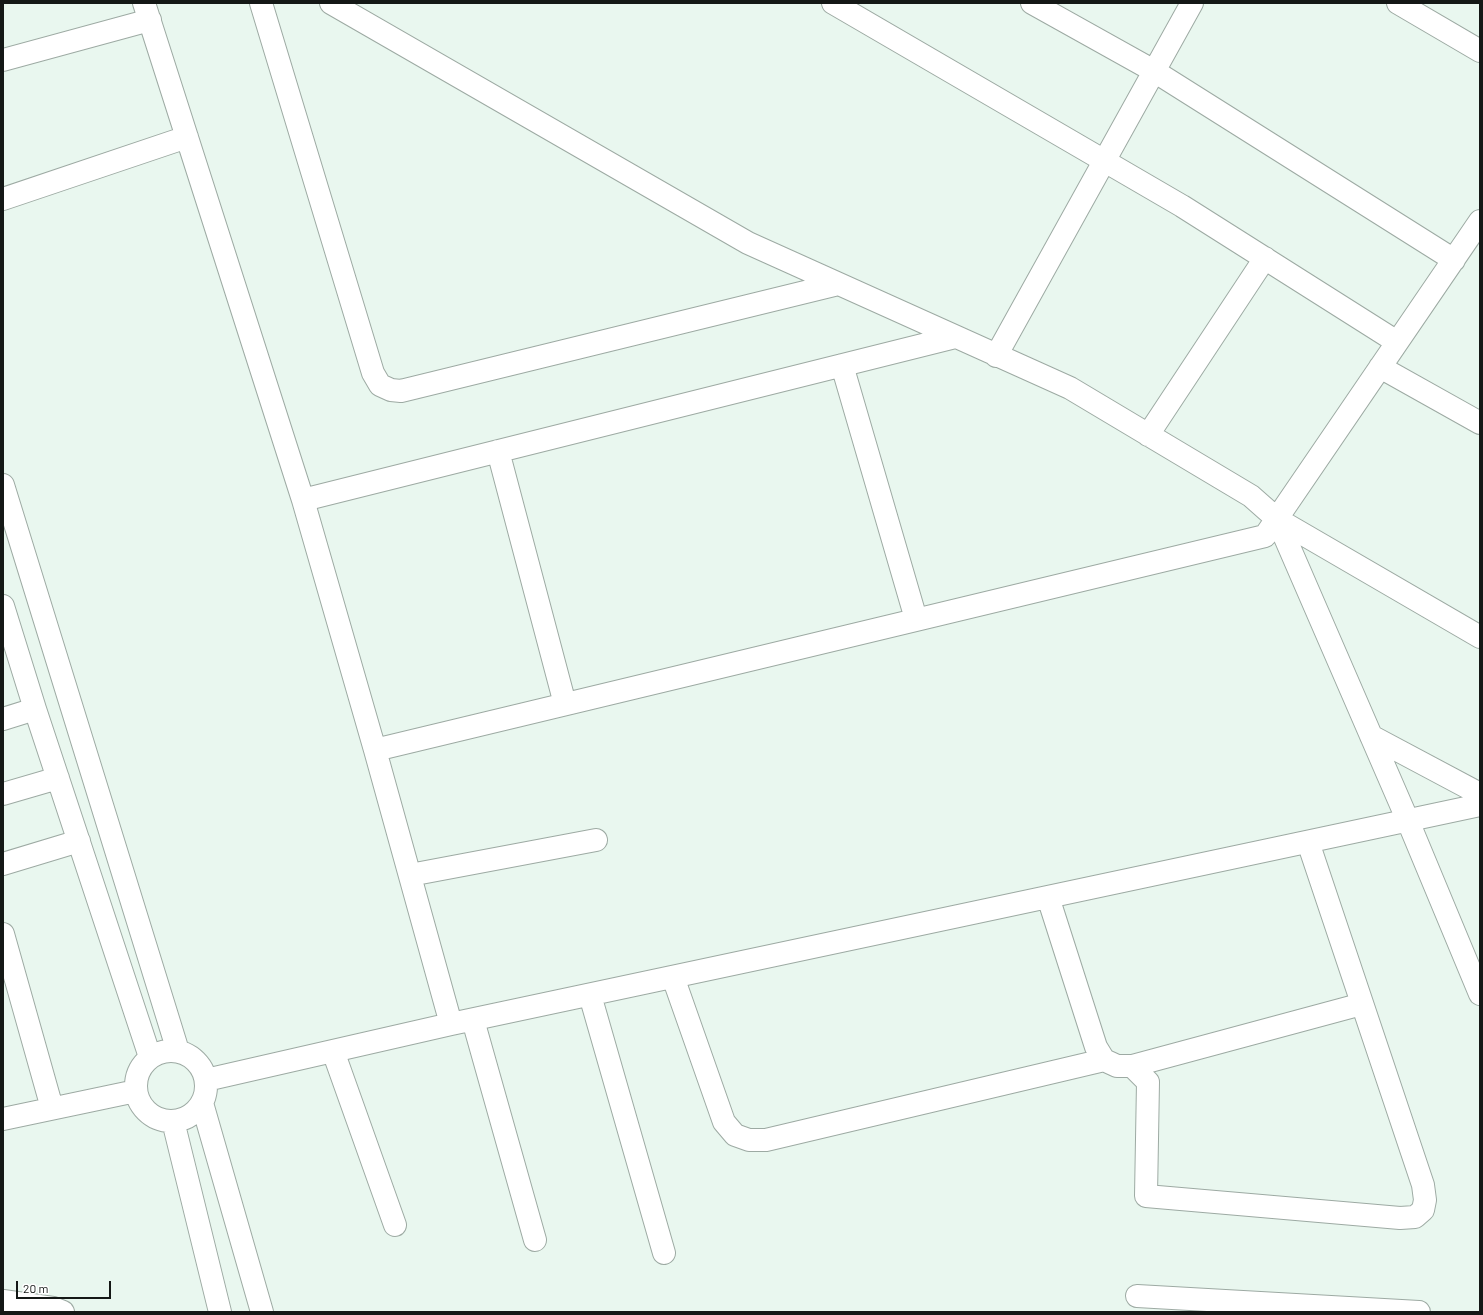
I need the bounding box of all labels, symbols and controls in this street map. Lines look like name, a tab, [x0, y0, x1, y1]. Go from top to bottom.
scale bar	[18, 1273, 113, 1299]
text: 20 m	[23, 1281, 49, 1295]

